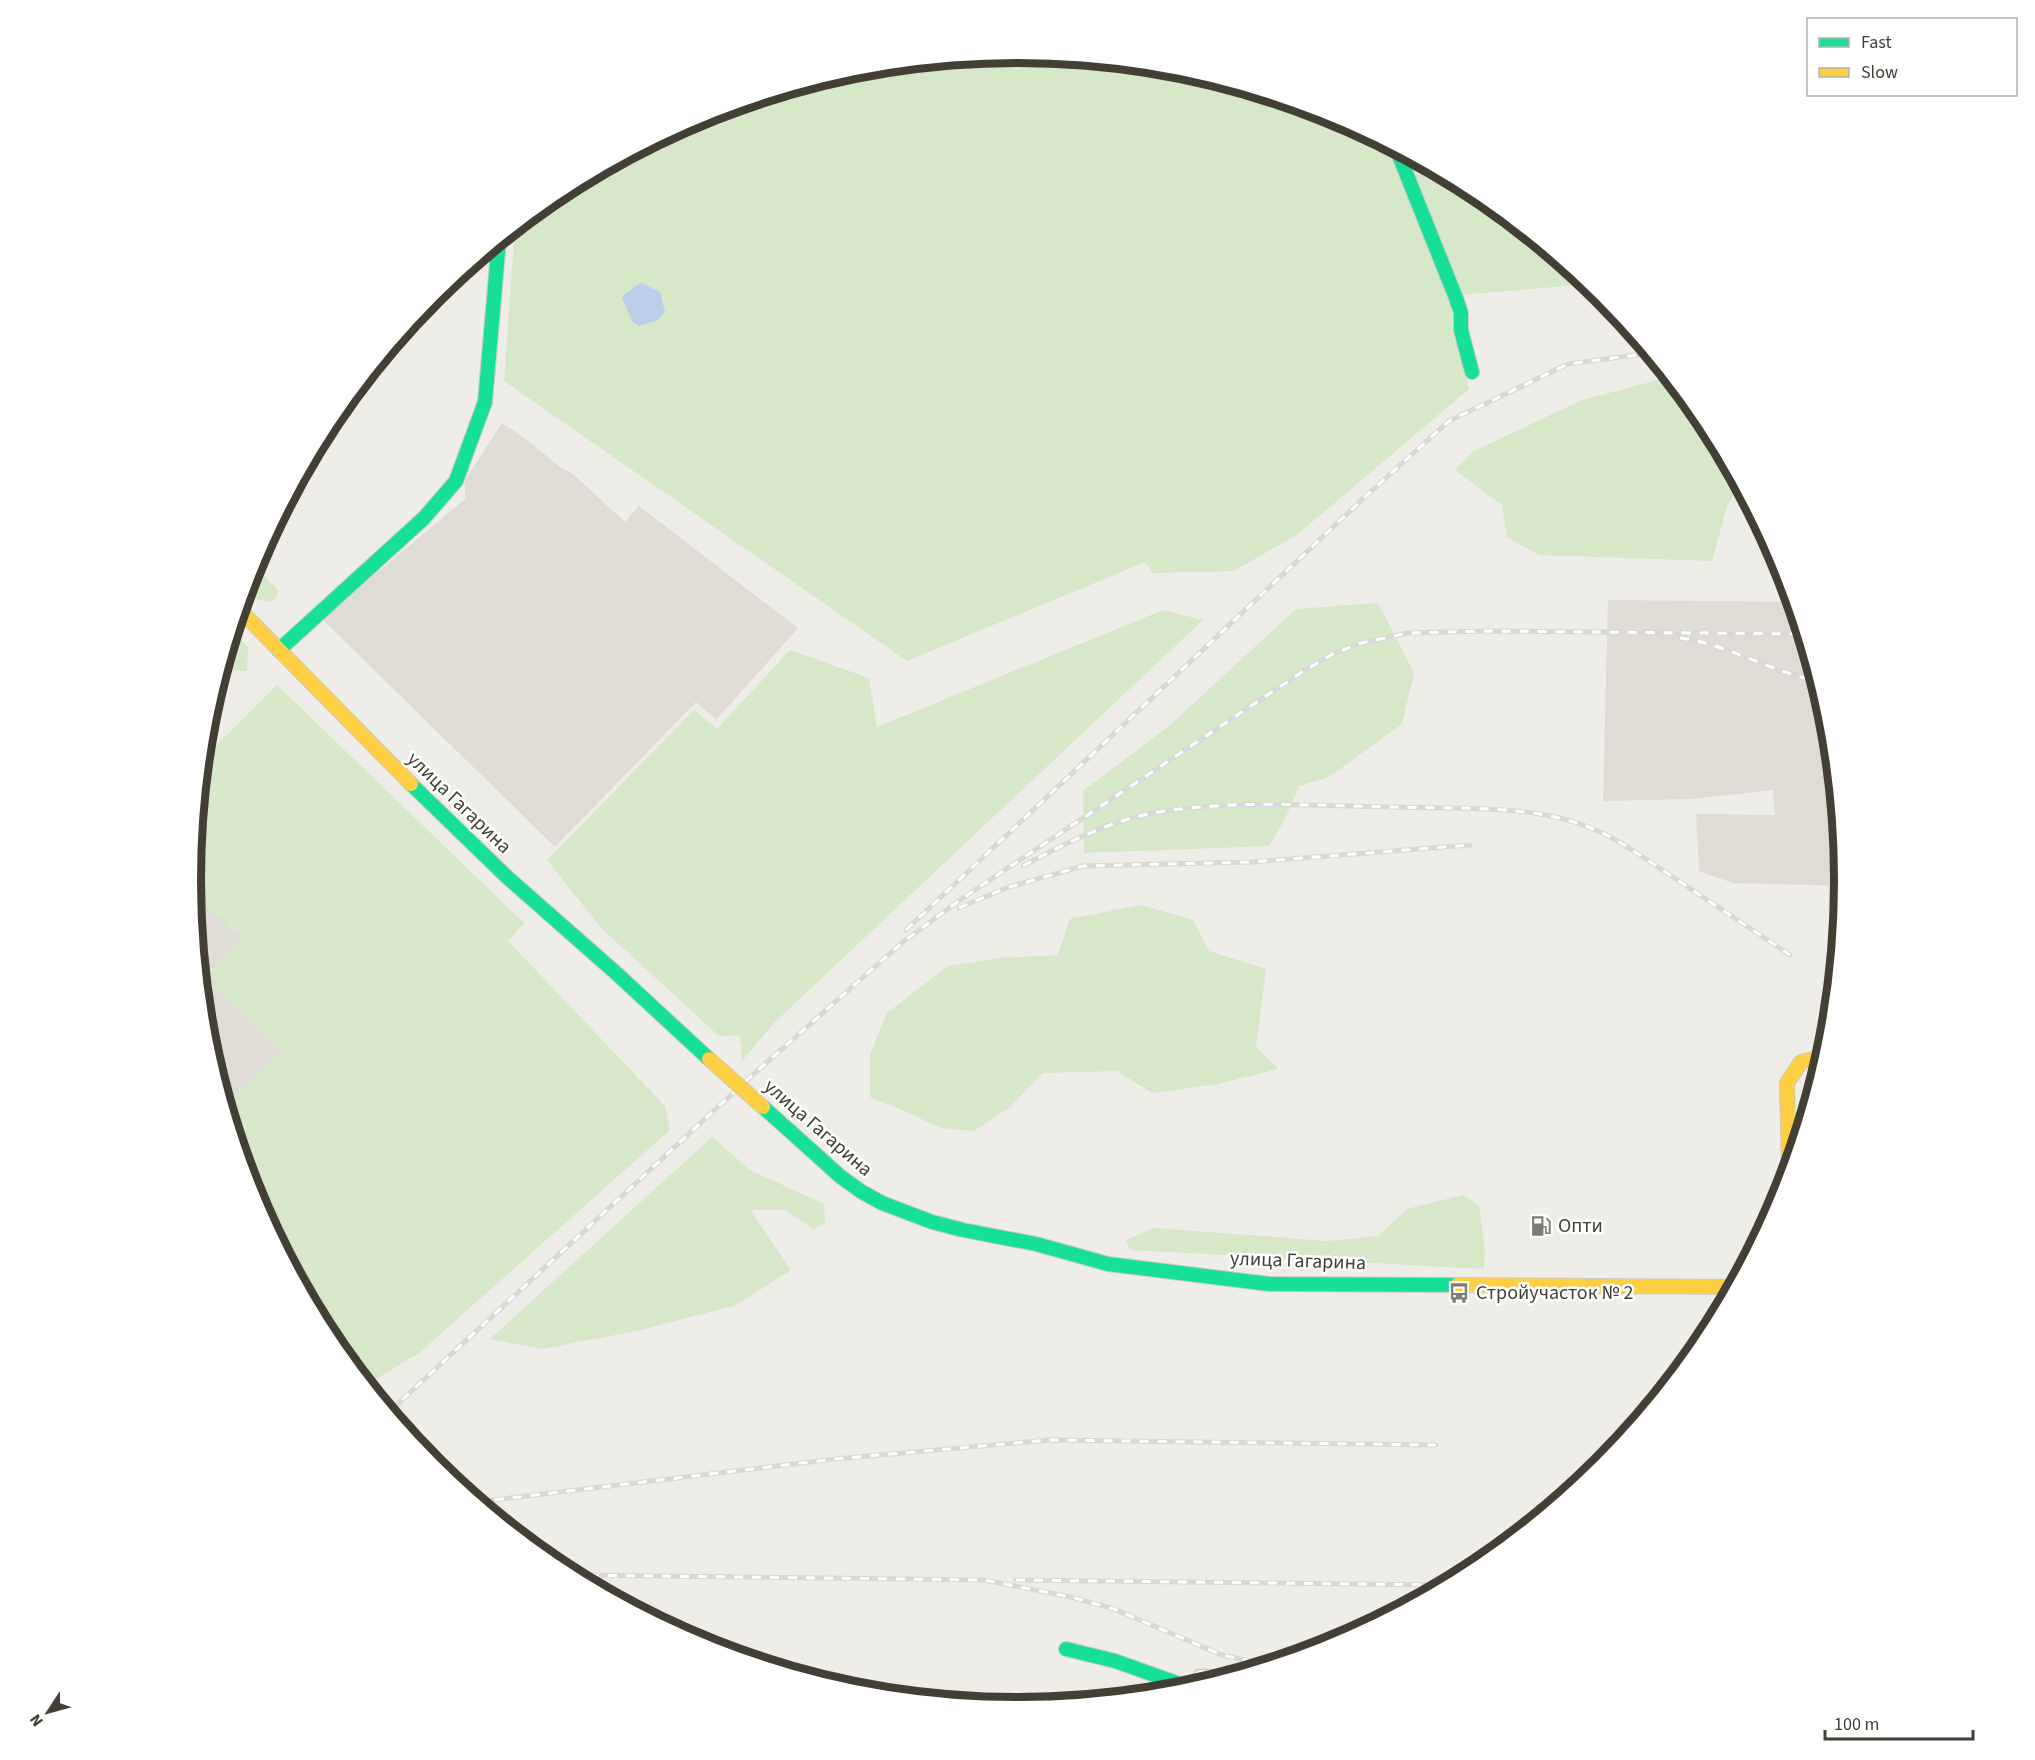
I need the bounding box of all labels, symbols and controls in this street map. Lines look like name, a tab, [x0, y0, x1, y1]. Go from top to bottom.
legend	[1807, 18, 2017, 96]
text: Fast	[1861, 30, 1892, 55]
text: Slow	[1861, 60, 1898, 85]
street label: улица Гагарина	[400, 746, 518, 860]
street label: улица Гагарина	[758, 1073, 878, 1183]
place label: Опти	[1558, 1212, 1603, 1240]
fuel station icon: Опти	[1529, 1214, 1553, 1238]
street label: улица Гагарина	[1230, 1245, 1366, 1277]
place label: Стройучасток № 2	[1476, 1279, 1633, 1307]
bus stop icon: Стройучасток № 2	[1447, 1281, 1471, 1305]
north arrow	[18, 1682, 78, 1742]
scale bar	[1825, 1703, 1974, 1741]
text: N	[25, 1709, 49, 1731]
text: 100 m	[1834, 1712, 1879, 1737]

